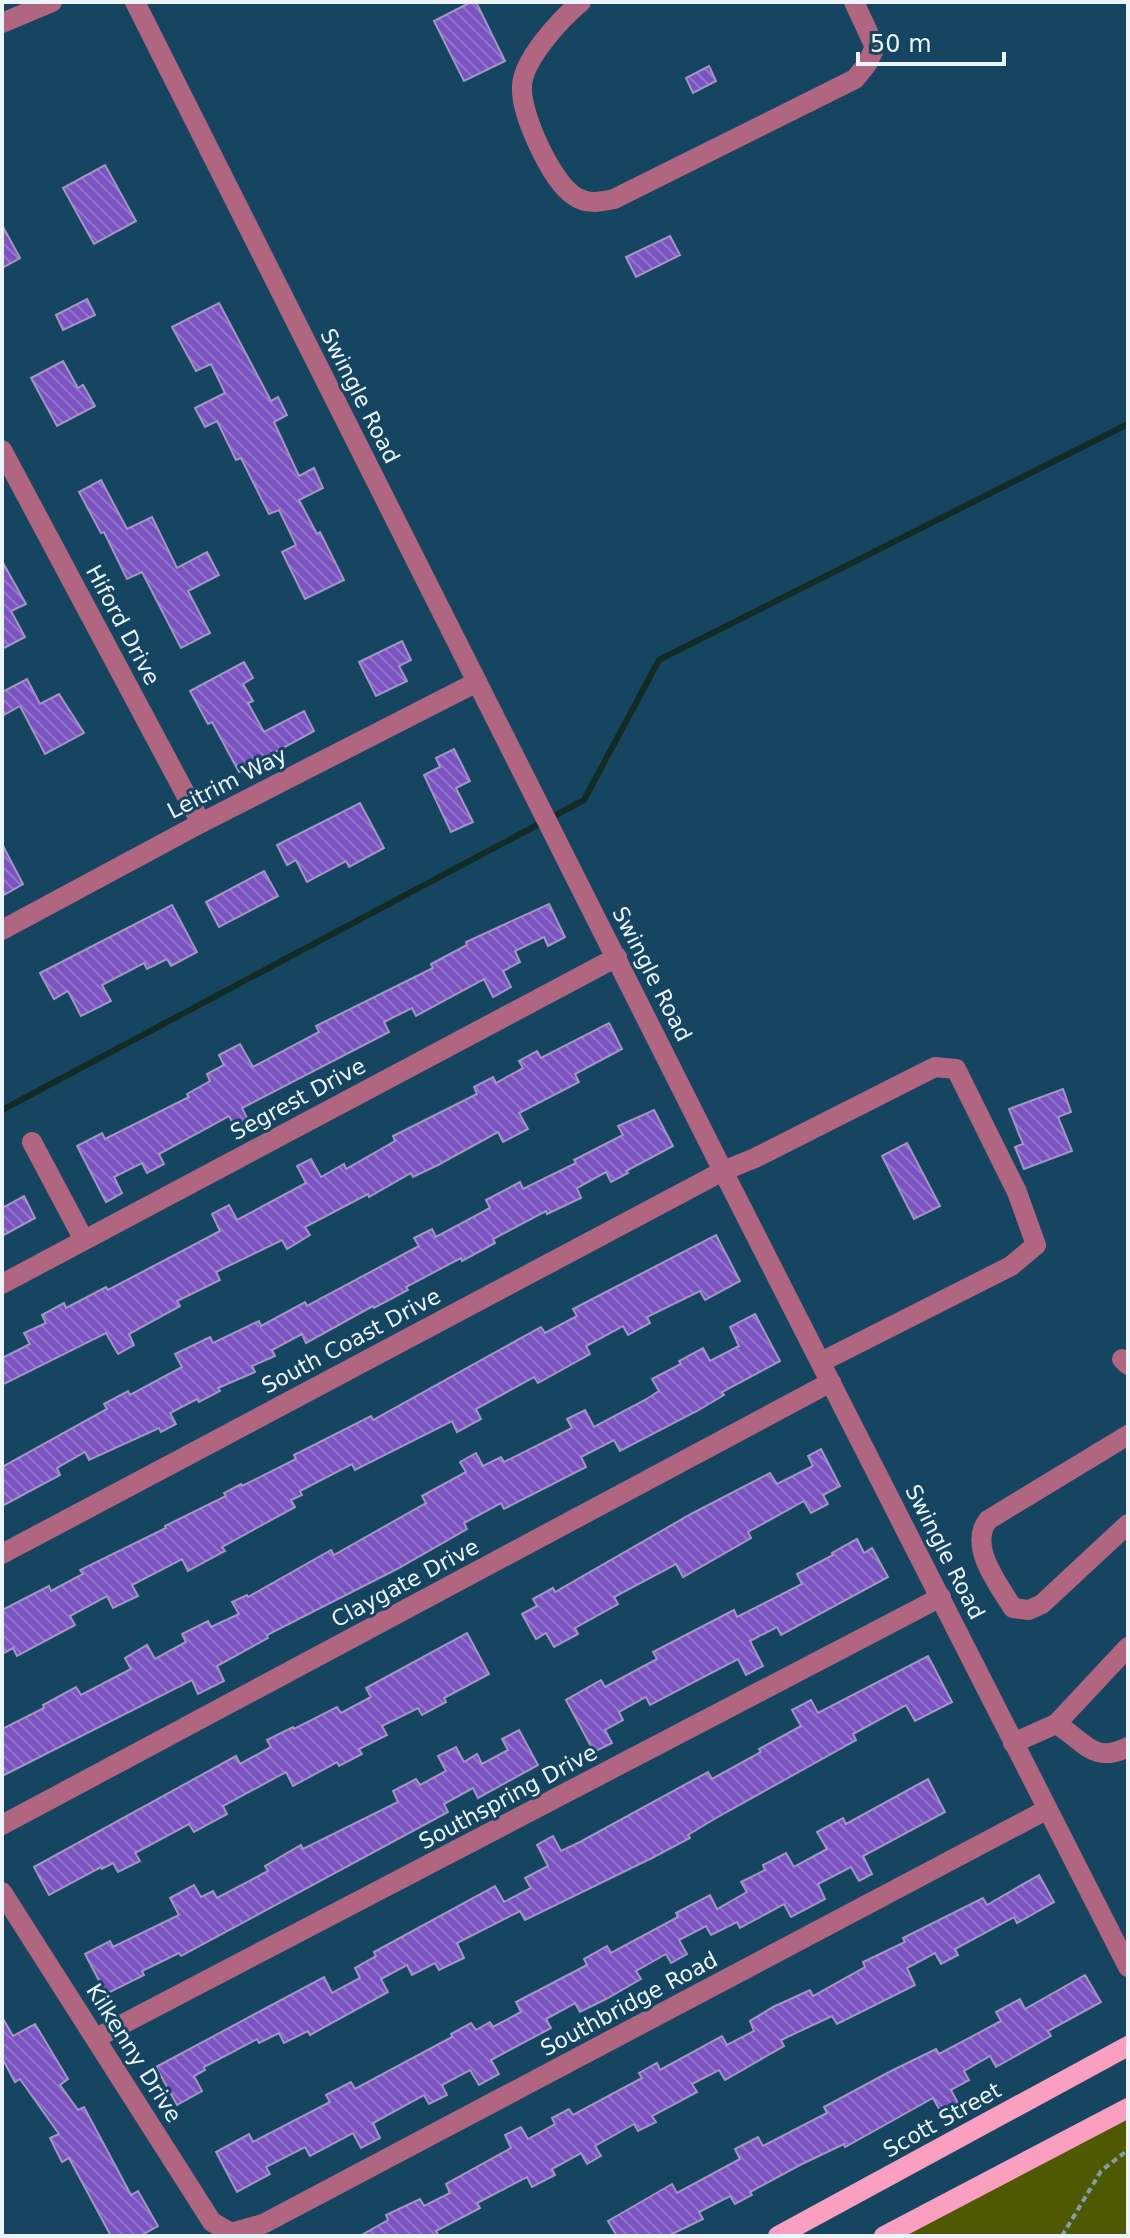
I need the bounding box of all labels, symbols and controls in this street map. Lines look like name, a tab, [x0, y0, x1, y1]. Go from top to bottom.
scale bar	[858, 16, 1004, 66]
text: 50 m	[870, 30, 932, 58]
street label: Swingle Road	[315, 324, 405, 468]
street label: Hiford Drive	[81, 561, 165, 689]
street label: Leitrim Way	[163, 742, 291, 824]
street label: Swingle Road	[607, 902, 697, 1046]
street label: Segrest Drive	[226, 1053, 370, 1145]
street label: South Coast Drive	[257, 1283, 445, 1399]
street label: Swingle Road	[900, 1480, 990, 1624]
street label: Claygate Drive	[327, 1534, 483, 1632]
street label: Southspring Drive	[415, 1739, 601, 1855]
street label: Southbridge Road	[536, 1947, 722, 2061]
street label: Kilkenny Drive	[81, 1979, 187, 2127]
street label: Scott Street	[879, 2077, 1006, 2163]

